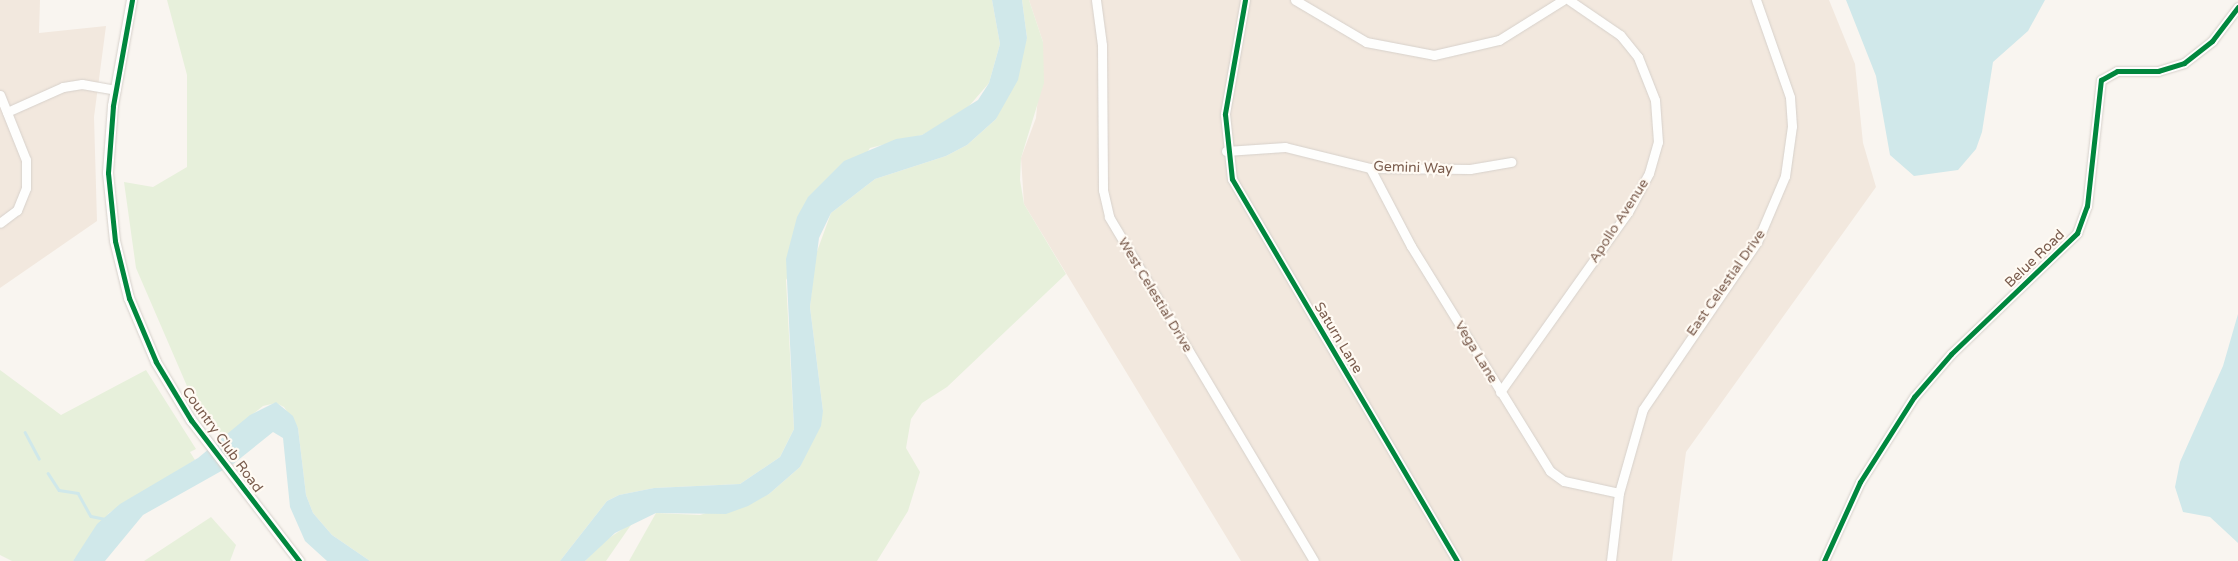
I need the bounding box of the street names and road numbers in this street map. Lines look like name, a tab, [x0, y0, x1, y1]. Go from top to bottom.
street label: Gemini Way	[1373, 158, 1453, 178]
street label: Apollo Avenue	[1586, 176, 1652, 266]
street label: Belue Road	[2002, 226, 2068, 292]
street label: East Celestial Drive	[1683, 227, 1769, 339]
street label: West Celestial Drive	[1114, 235, 1196, 355]
street label: Saturn Lane	[1310, 299, 1366, 377]
street label: Vega Lane	[1451, 318, 1501, 386]
street label: Country Club Road	[178, 384, 266, 496]

